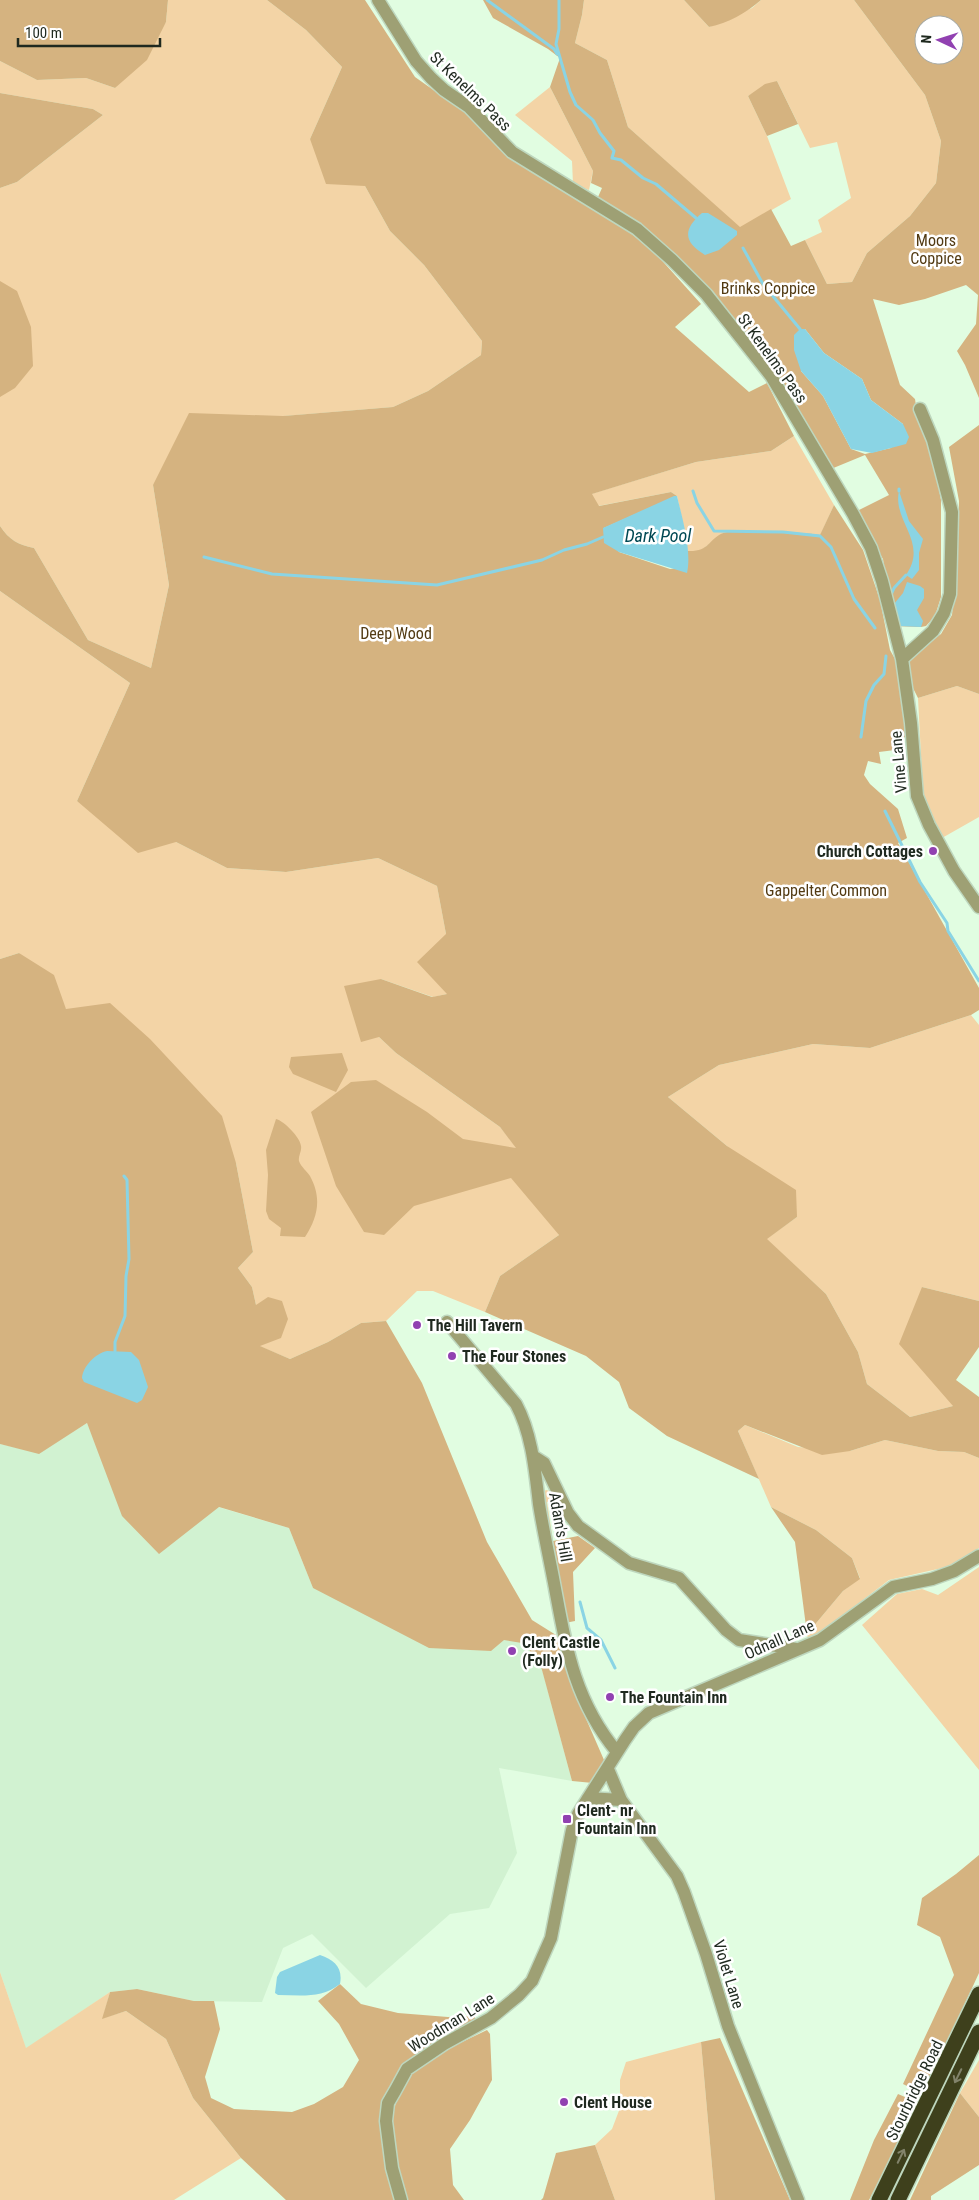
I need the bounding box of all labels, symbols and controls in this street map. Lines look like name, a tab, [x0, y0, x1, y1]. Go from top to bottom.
scale bar	[18, 15, 160, 47]
north arrow	[914, 15, 964, 65]
text: 100 m	[25, 24, 62, 42]
text: N	[918, 34, 934, 44]
street label: St Kenelms Pass	[426, 48, 515, 135]
park label: Moors Coppice	[910, 231, 962, 268]
park label: Brinks Coppice	[721, 279, 815, 298]
street label: St Kenelms Pass	[734, 310, 811, 407]
water label: Dark Pool	[625, 525, 692, 546]
park label: Deep Wood	[360, 624, 432, 643]
street label: Vine Lane	[886, 730, 911, 794]
place label: Church Cottages	[817, 842, 923, 861]
marker: Church Cottages	[927, 845, 939, 857]
park label: Gappelter Common	[765, 881, 887, 900]
place label: The Hill Tavern	[427, 1316, 523, 1335]
marker: The Hill Tavern	[411, 1319, 423, 1331]
place label: The Four Stones	[462, 1347, 566, 1366]
marker: The Four Stones	[446, 1350, 458, 1362]
street label: Adam's Hill	[545, 1491, 576, 1563]
street label: Odnall Lane	[741, 1616, 817, 1663]
place label: Clent Castle (Folly)	[522, 1633, 600, 1670]
marker: Clent Castle (Folly)	[506, 1645, 518, 1657]
place label: The Fountain Inn	[620, 1688, 727, 1707]
marker: The Fountain Inn	[604, 1691, 616, 1703]
place label: Clent- nr Fountain Inn	[577, 1801, 656, 1838]
marker: Clent- nr Fountain Inn	[561, 1813, 573, 1825]
street label: Violet Lane	[709, 1938, 748, 2011]
street label: Woodman Lane	[405, 1989, 498, 2056]
street label: Stourbridge Road	[882, 2037, 947, 2143]
one-way arrow	[953, 2068, 962, 2083]
place label: Clent House	[574, 2093, 652, 2112]
marker: Clent House	[558, 2096, 570, 2108]
one-way arrow	[897, 2149, 906, 2164]

